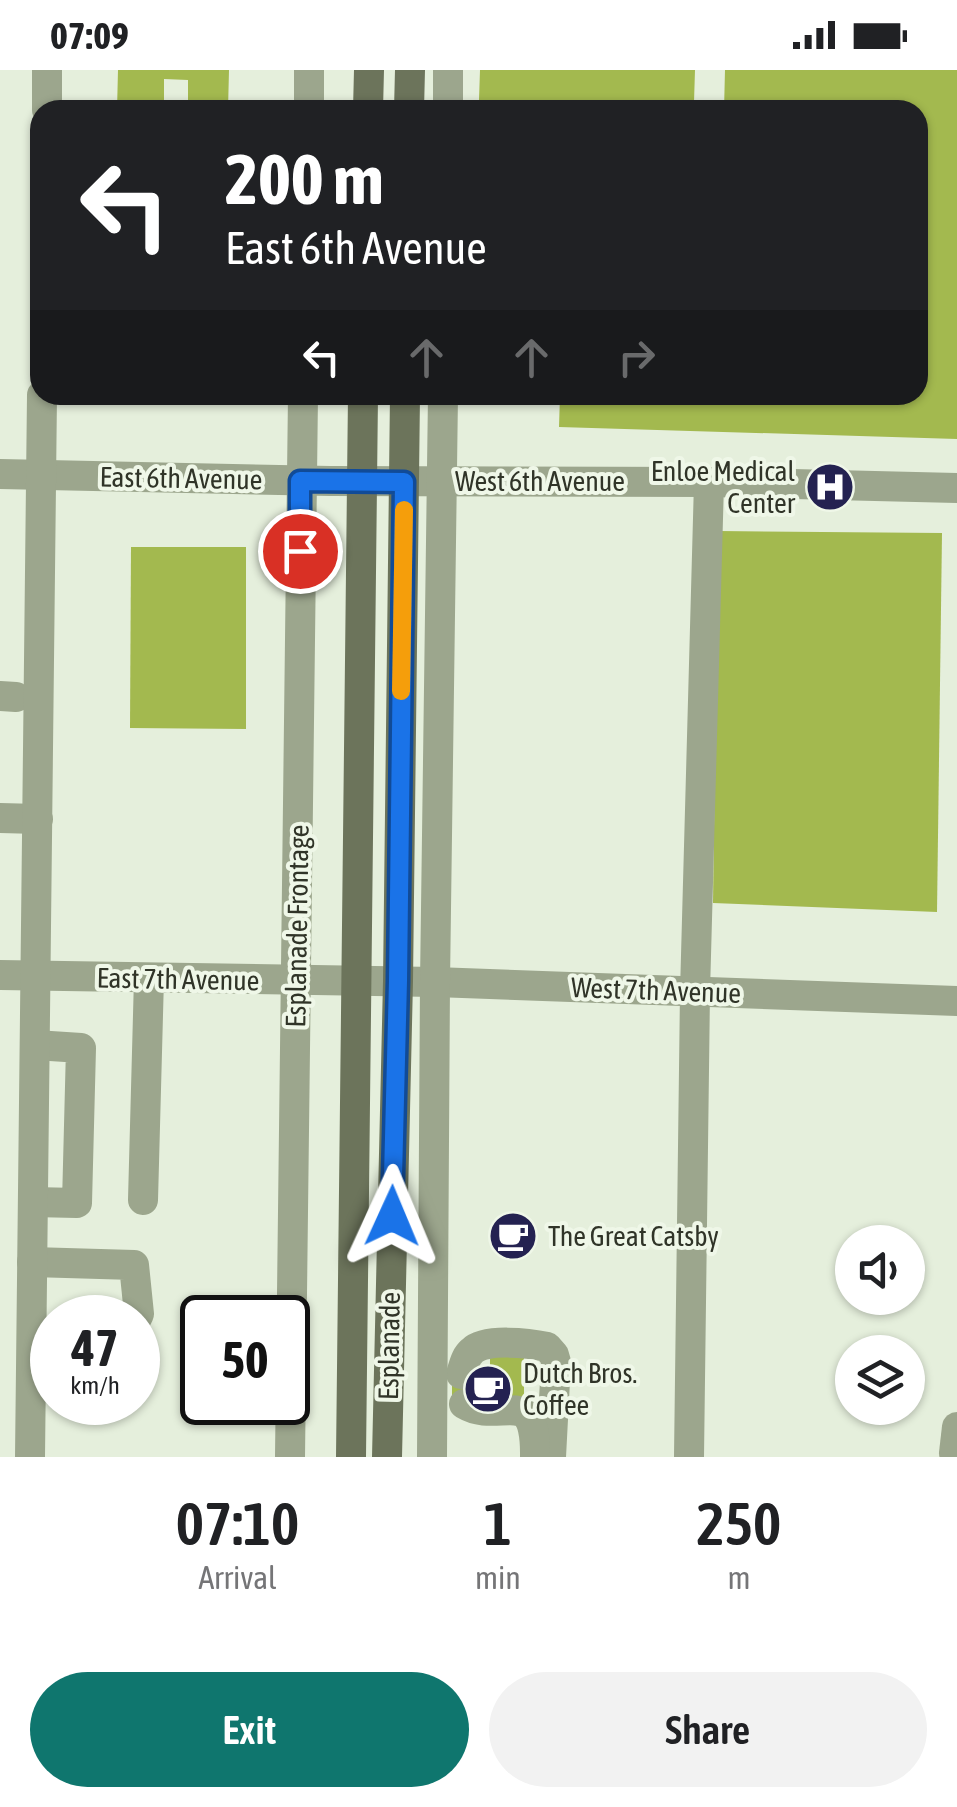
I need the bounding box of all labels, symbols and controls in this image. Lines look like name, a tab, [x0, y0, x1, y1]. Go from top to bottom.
text: 07:09	[50, 14, 129, 57]
text: 200 m	[225, 139, 384, 219]
icon: left	[60, 140, 190, 270]
text: East 6th Avenue	[225, 222, 487, 274]
icon: left	[294, 330, 349, 385]
icon: ahead	[399, 330, 454, 385]
icon: ahead	[504, 330, 559, 385]
icon: right	[609, 330, 664, 385]
place label: Enloe Medical Center	[651, 455, 796, 519]
street label: East 6th Avenue	[99, 461, 263, 495]
hospital icon: Enloe Medical Center	[804, 461, 856, 513]
street label: West 6th Avenue	[455, 465, 625, 497]
pin	[258, 509, 343, 594]
icon: arrive	[273, 524, 328, 579]
street label: Esplanade Frontage	[279, 824, 315, 1028]
street label: East 7th Avenue	[96, 962, 260, 996]
street label: West 7th Avenue	[570, 971, 742, 1009]
position arrow	[340, 1164, 444, 1268]
cafe icon: The Great Catsby	[487, 1210, 539, 1262]
place label: The Great Catsby	[548, 1220, 719, 1252]
map controls	[835, 1225, 925, 1425]
button: sound	[835, 1225, 925, 1315]
street label: Esplanade	[372, 1292, 406, 1400]
speed limit sign: 50	[180, 1295, 310, 1425]
text: 47	[71, 1319, 118, 1377]
button: layers	[835, 1335, 925, 1425]
place label: Dutch Bros. Coffee	[523, 1357, 637, 1421]
cafe icon: Dutch Bros. Coffee	[462, 1363, 514, 1415]
text: km/h	[70, 1371, 120, 1399]
text: 07:10	[176, 1489, 299, 1558]
text: 1	[484, 1489, 512, 1558]
text: 250	[697, 1489, 781, 1558]
text: Arrival	[198, 1559, 277, 1596]
text: min	[475, 1559, 521, 1596]
text: m	[727, 1559, 750, 1596]
button: Exit	[30, 1672, 469, 1787]
button: Share	[489, 1672, 927, 1787]

